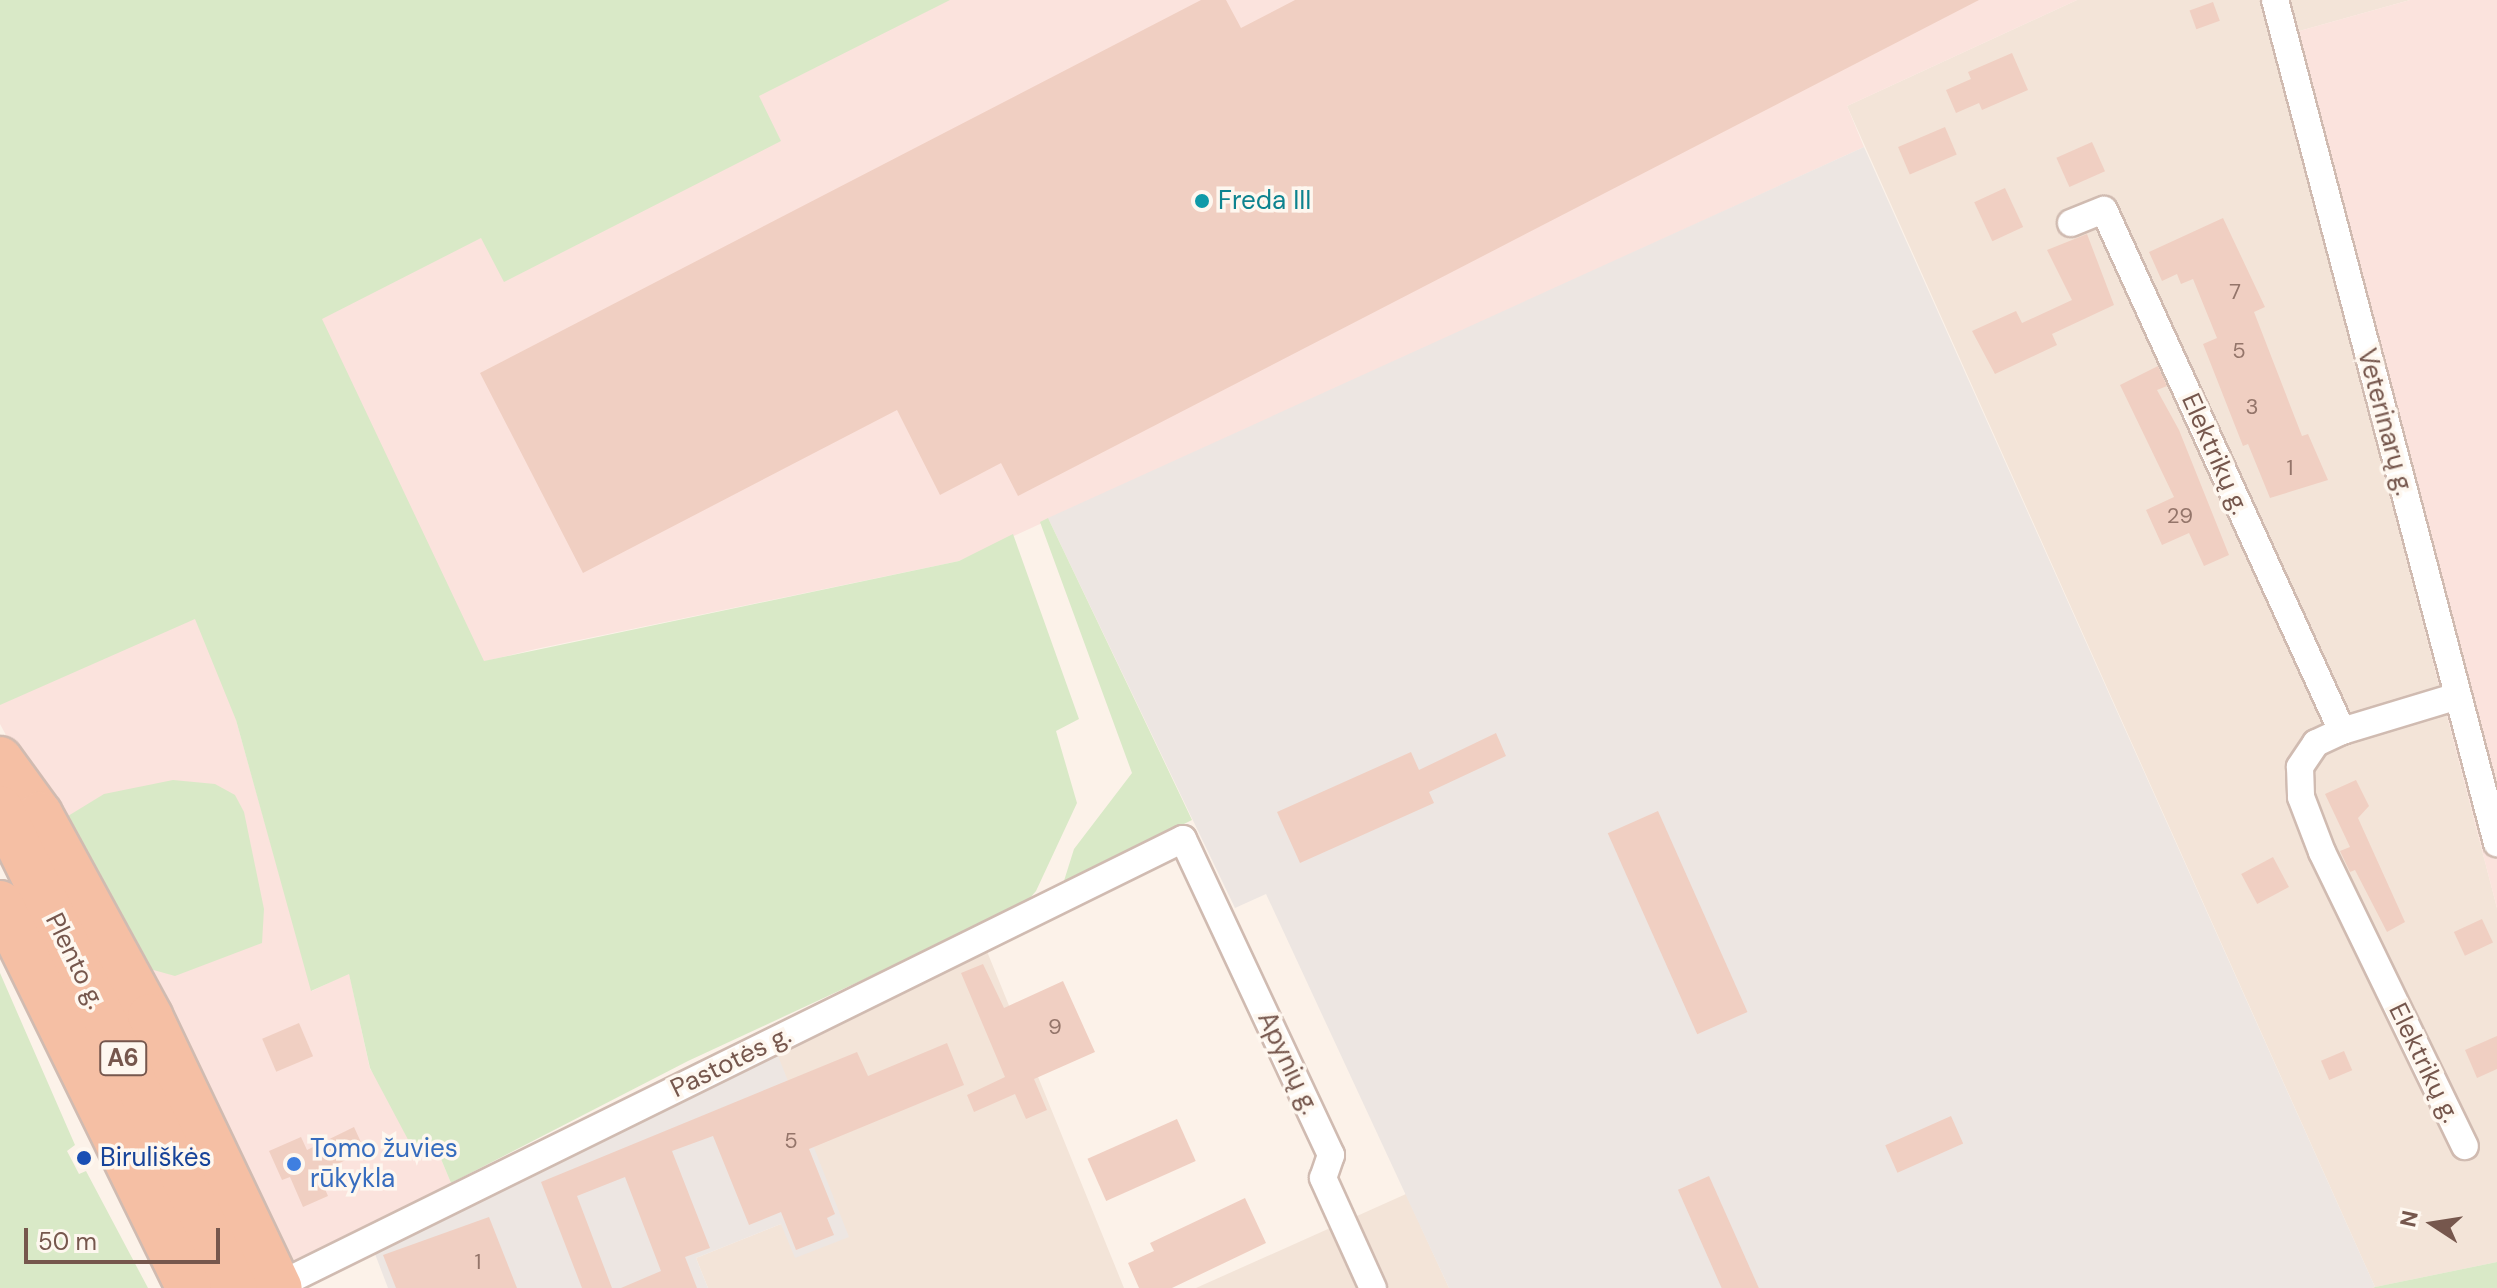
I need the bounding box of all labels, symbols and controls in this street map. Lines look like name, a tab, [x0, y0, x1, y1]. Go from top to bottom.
place label: Freda III	[1218, 185, 1311, 217]
marker: Freda III	[1193, 192, 1211, 210]
house number: 7	[2229, 279, 2241, 305]
house number: 5	[2232, 338, 2246, 364]
street label: Veterinarų g.	[2350, 345, 2420, 499]
street label: Elektrikų g.	[2175, 389, 2255, 519]
house number: 3	[2245, 394, 2259, 420]
house number: 1	[2287, 455, 2293, 481]
house number: 29	[2167, 503, 2193, 529]
street label: Plento g.	[39, 908, 111, 1014]
street label: Elektrikų g.	[2382, 998, 2466, 1128]
street label: Apynių g.	[1251, 1007, 1325, 1119]
house number: 9	[1048, 1014, 1062, 1040]
street label: Pastotės g.	[666, 1019, 796, 1105]
road number: A6	[99, 1038, 147, 1078]
house number: 5	[784, 1128, 798, 1154]
place label: Tomo žuvies rūkykla	[310, 1133, 458, 1194]
place label: Biruliškės	[100, 1142, 212, 1174]
marker: Biruliškės	[75, 1149, 93, 1167]
marker: Tomo žuvies rūkykla	[285, 1155, 303, 1173]
north arrow	[2393, 1184, 2473, 1264]
text: N	[2393, 1208, 2425, 1230]
scale bar	[28, 1212, 224, 1262]
text: 50 m	[38, 1226, 97, 1257]
house number: 1	[475, 1249, 481, 1275]

